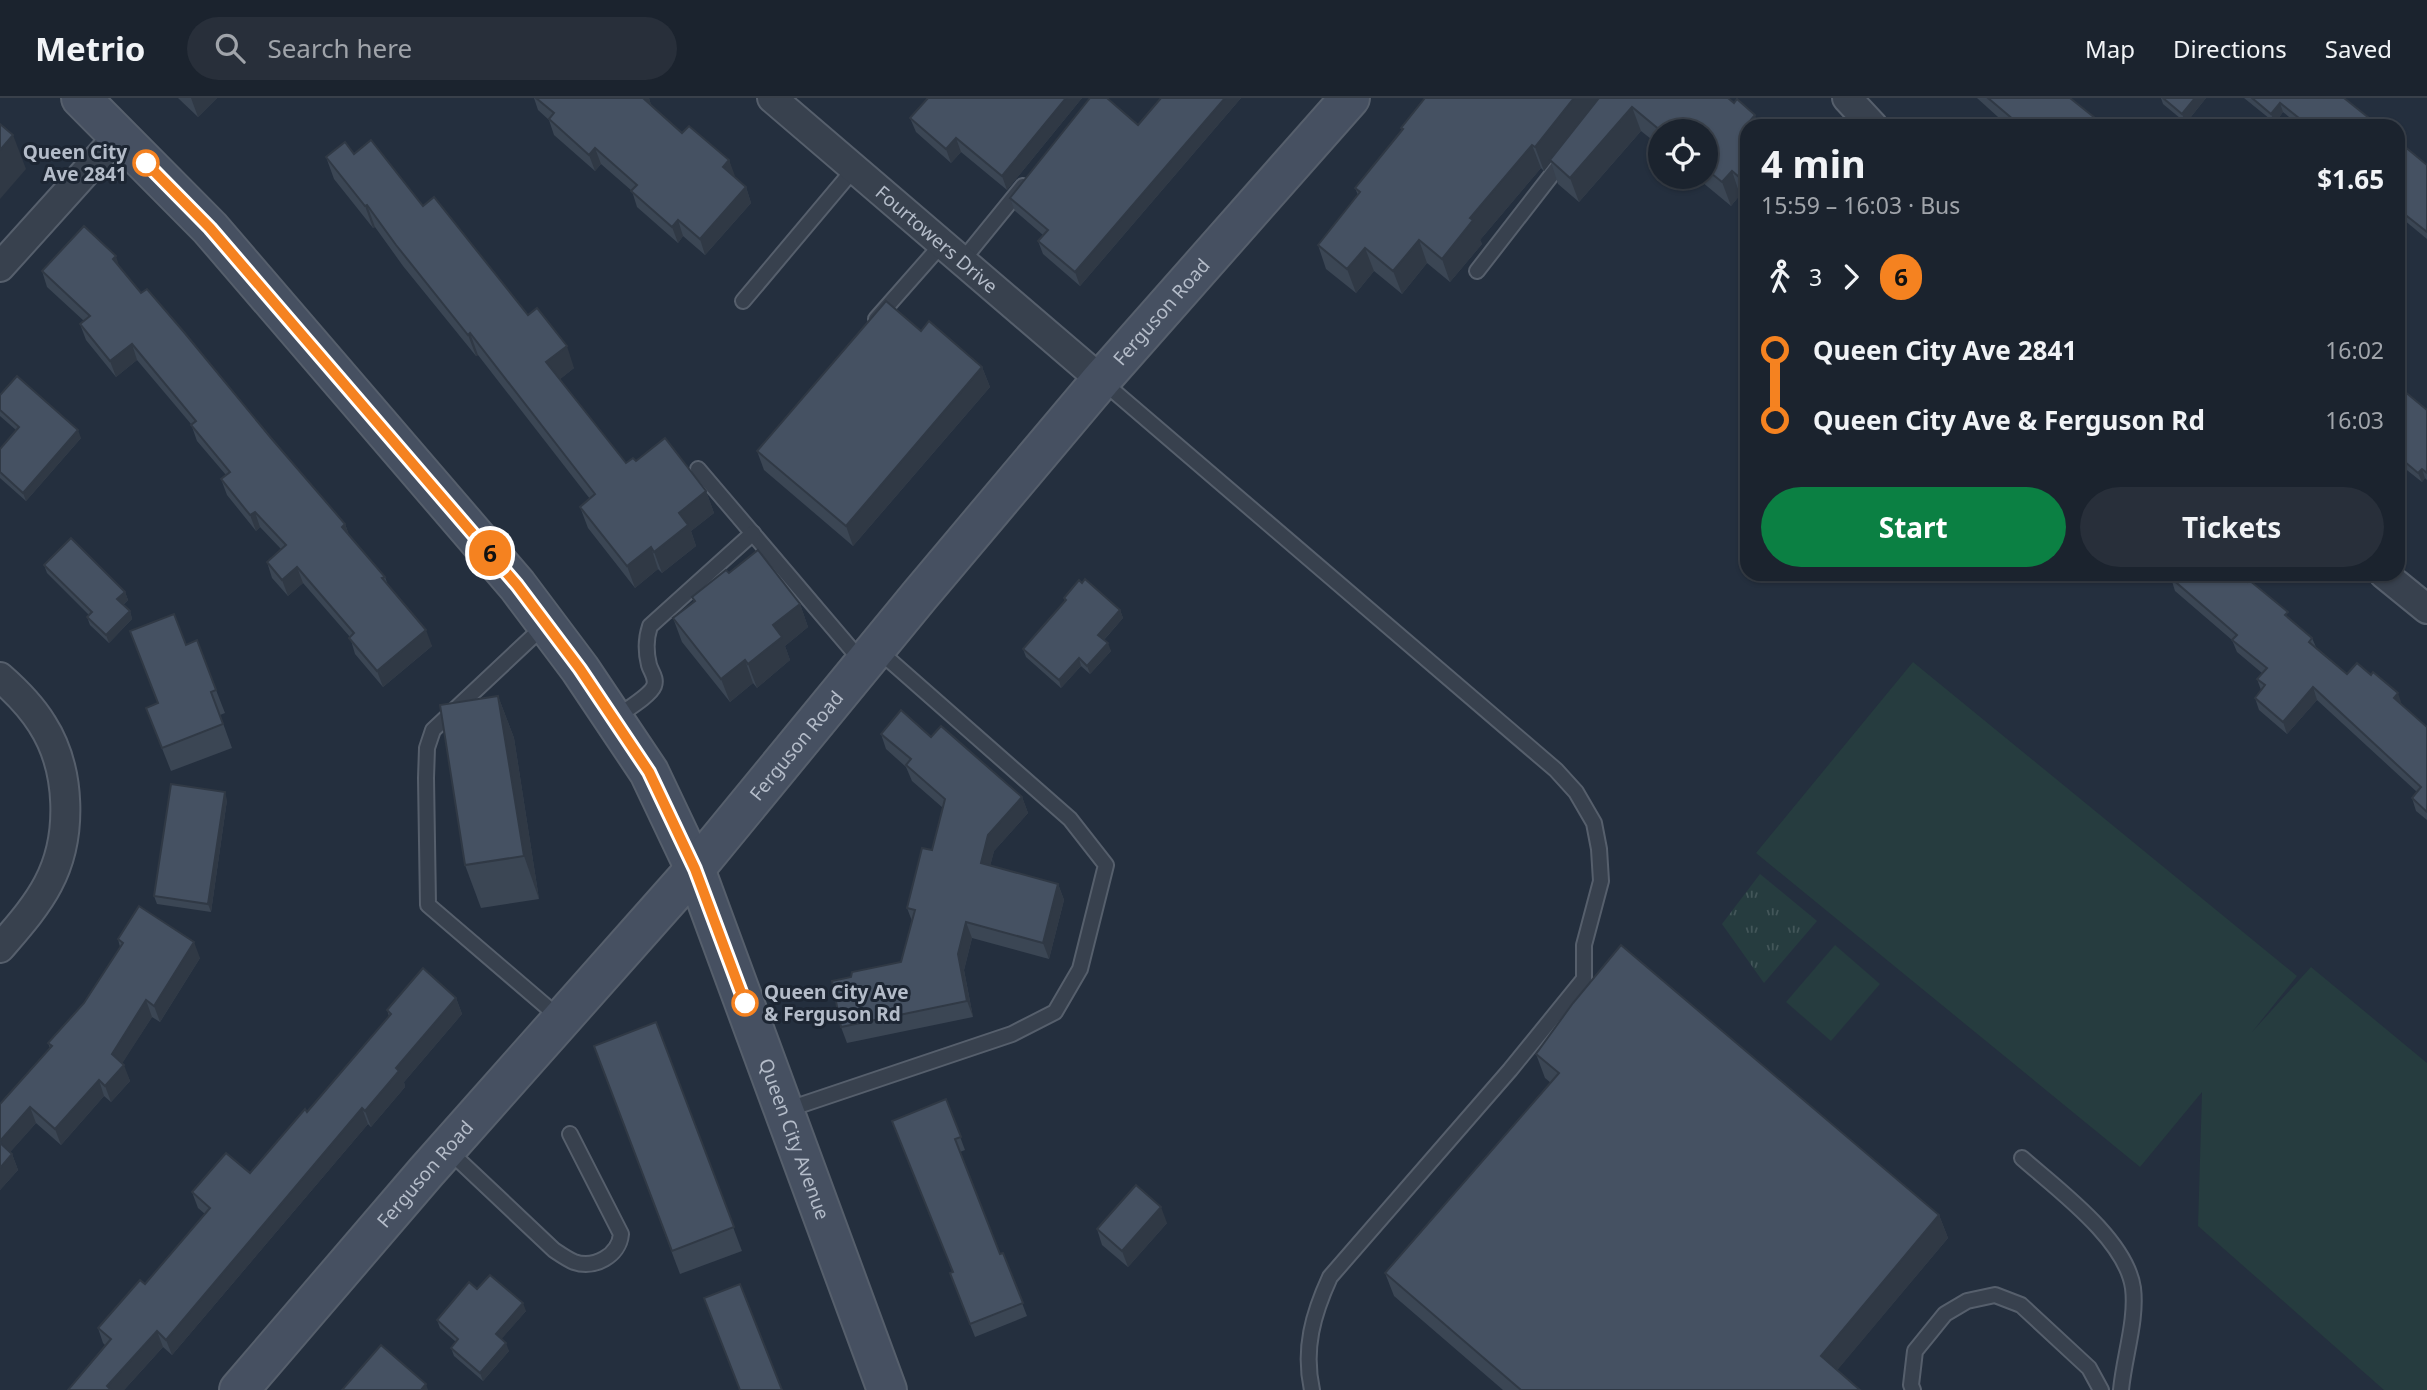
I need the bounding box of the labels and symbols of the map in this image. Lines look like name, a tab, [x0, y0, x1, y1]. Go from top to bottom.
place label: Queen City Ave 2841	[23, 139, 127, 187]
marker: Queen City Ave 2841	[133, 150, 159, 176]
street label: Fourtowers Drive	[870, 179, 1004, 299]
street label: Ferguson Road	[1107, 253, 1216, 371]
line badge: 6	[467, 530, 513, 576]
street label: Ferguson Road	[743, 685, 849, 806]
place label: Queen City Ave & Ferguson Rd	[764, 979, 909, 1027]
marker: Queen City Ave & Ferguson Rd	[732, 990, 758, 1016]
street label: Queen City Avenue	[753, 1055, 836, 1223]
street label: Ferguson Road	[371, 1115, 479, 1233]

